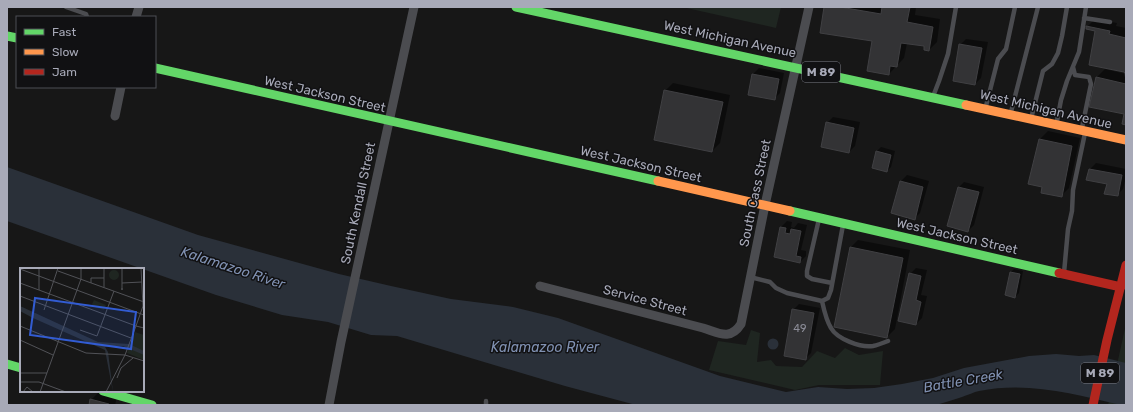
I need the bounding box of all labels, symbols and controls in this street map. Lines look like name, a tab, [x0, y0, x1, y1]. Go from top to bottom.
legend	[16, 16, 156, 88]
street label: West Michigan Avenue	[662, 18, 798, 61]
text: Fast	[52, 25, 76, 39]
text: Slow	[52, 45, 79, 59]
road number: M 89	[802, 62, 840, 82]
text: Jam	[52, 65, 77, 79]
street label: West Jackson Street	[263, 73, 387, 115]
street label: West Michigan Avenue	[978, 86, 1114, 132]
street label: South Cass Street	[736, 138, 774, 248]
street label: South Kendall Street	[338, 141, 378, 265]
street label: West Jackson Street	[579, 143, 703, 185]
street label: West Jackson Street	[895, 215, 1019, 257]
water label: Kalamazoo River	[179, 243, 288, 293]
inset map	[20, 268, 144, 392]
street label: Service Street	[602, 282, 688, 318]
house number: 49	[793, 322, 807, 335]
water label: Kalamazoo River	[491, 339, 600, 356]
road number: M 89	[1081, 363, 1119, 383]
water label: Battle Creek	[922, 366, 1005, 396]

